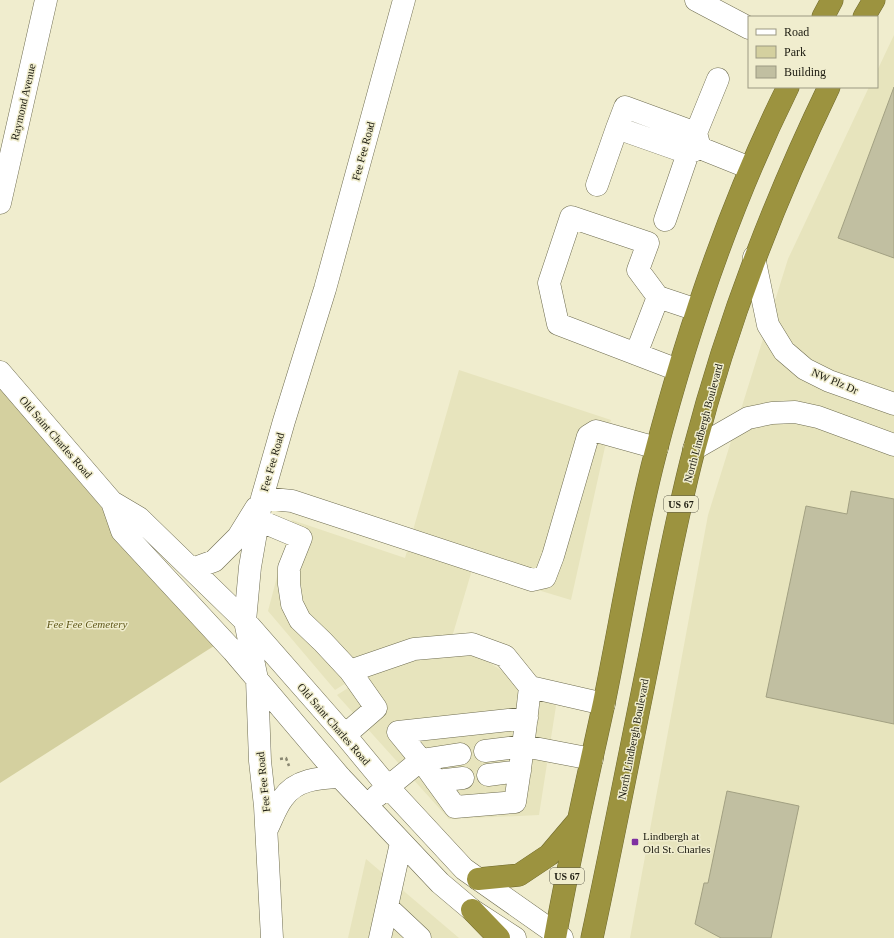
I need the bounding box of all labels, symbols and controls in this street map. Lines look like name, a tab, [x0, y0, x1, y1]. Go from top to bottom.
legend	[748, 16, 878, 88]
text: Road	[784, 25, 809, 39]
text: Park	[784, 45, 806, 59]
street label: Raymond Avenue	[8, 62, 38, 142]
text: Building	[784, 65, 826, 79]
street label: Fee Fee Road	[349, 120, 377, 182]
street label: North Lindbergh Boulevard	[681, 362, 725, 484]
street label: NW Plz Dr	[810, 366, 860, 396]
street label: Old Saint Charles Road	[17, 394, 95, 481]
street label: Fee Fee Road	[258, 431, 286, 493]
road number: US 67	[664, 496, 698, 512]
park label: Fee Fee Cemetery	[46, 618, 127, 630]
street label: North Lindbergh Boulevard	[615, 677, 651, 800]
street label: Old Saint Charles Road	[295, 681, 373, 768]
street label: Fee Fee Road	[254, 751, 272, 813]
place label: Lindbergh at Old St. Charles	[643, 830, 711, 855]
marker: Lindbergh at Old St. Charles	[630, 837, 640, 847]
road number: US 67	[550, 868, 584, 884]

